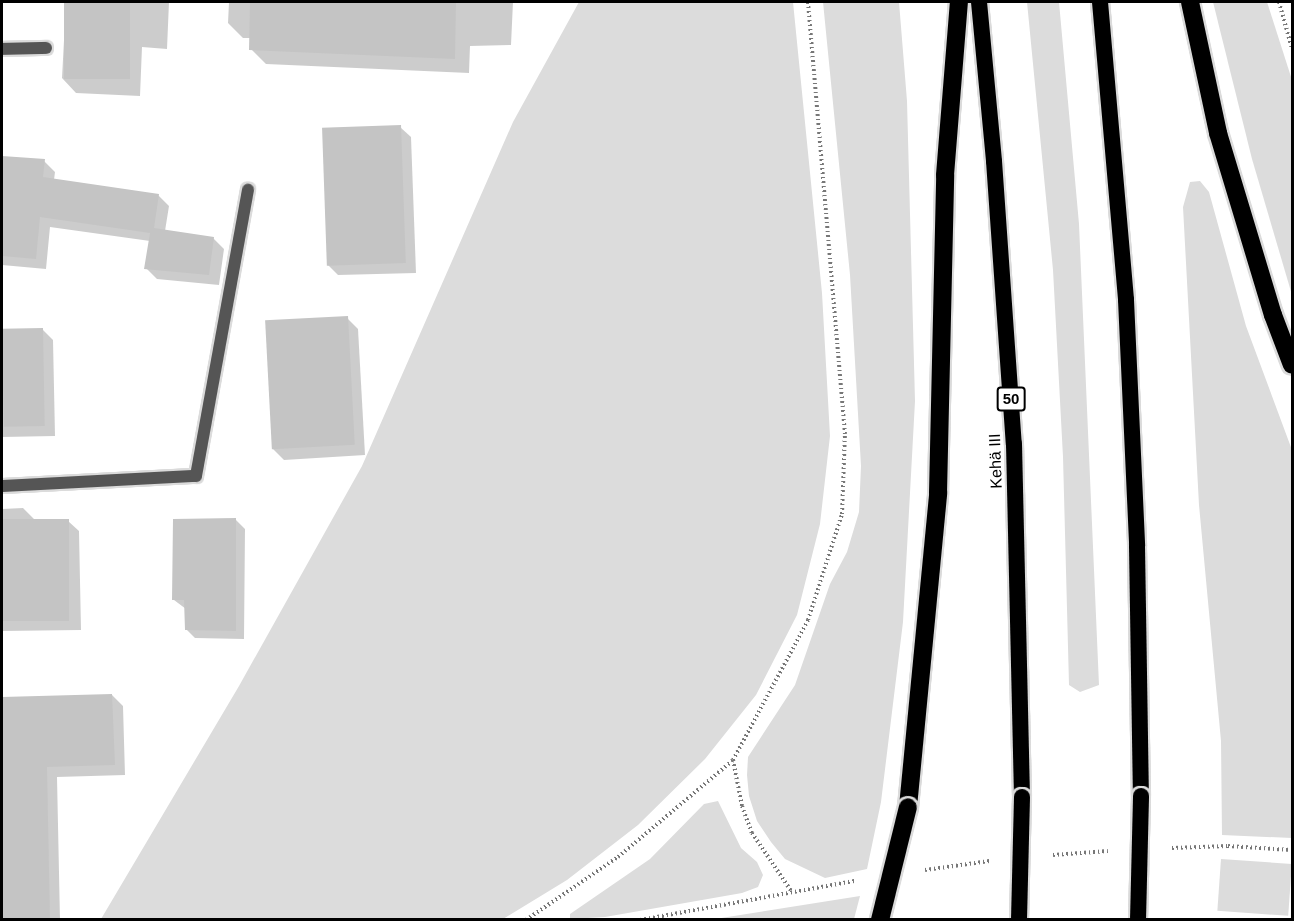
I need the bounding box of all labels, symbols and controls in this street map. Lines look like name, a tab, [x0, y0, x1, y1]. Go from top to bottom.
road number: 50	[996, 387, 1026, 411]
street label: Kehä III	[985, 433, 1007, 489]

